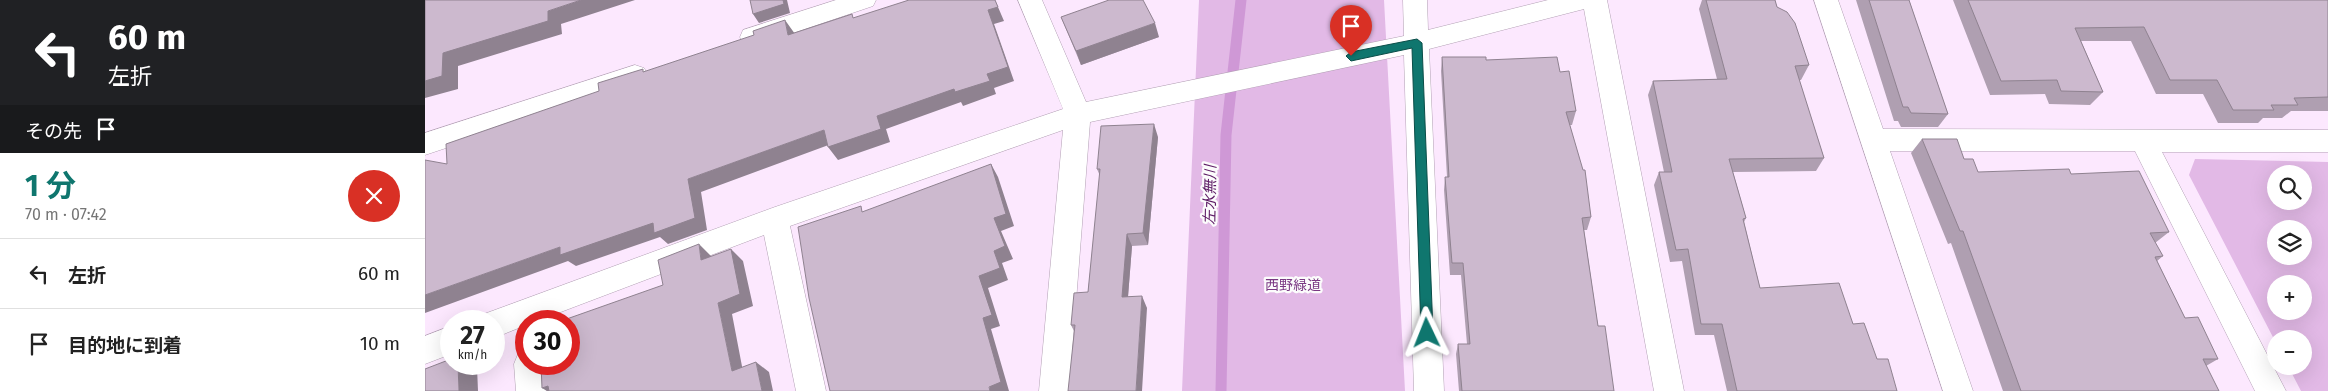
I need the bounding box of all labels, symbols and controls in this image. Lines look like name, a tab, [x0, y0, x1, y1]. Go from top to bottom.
pin	[1330, 5, 1372, 56]
icon: arrive	[1337, 12, 1365, 40]
text: 60 m	[108, 16, 186, 58]
icon: left	[25, 20, 90, 85]
text: 左折	[108, 63, 152, 90]
icon: arrive	[92, 115, 120, 143]
text: その先	[25, 120, 82, 143]
water label: 左水無川	[1200, 163, 1220, 225]
map controls	[2267, 165, 2312, 375]
button: search	[2267, 165, 2312, 210]
text: 1 分	[25, 168, 76, 204]
button: close	[348, 170, 400, 222]
text: 70 m · 07:42	[25, 205, 107, 224]
button: layers	[2267, 220, 2312, 265]
icon: left	[25, 260, 53, 288]
text: 60 m	[358, 262, 400, 285]
text: 左折	[68, 264, 106, 287]
button: +	[2267, 275, 2312, 320]
park label: 西野緑道	[1265, 277, 1321, 294]
position arrow	[1400, 306, 1452, 358]
speed limit sign: 30	[515, 310, 580, 375]
text: 27	[460, 321, 485, 351]
icon: arrive	[25, 330, 53, 358]
button: −	[2267, 330, 2312, 375]
text: 10 m	[360, 332, 400, 355]
text: 目的地に到着	[68, 334, 182, 357]
text: km/h	[458, 348, 487, 362]

